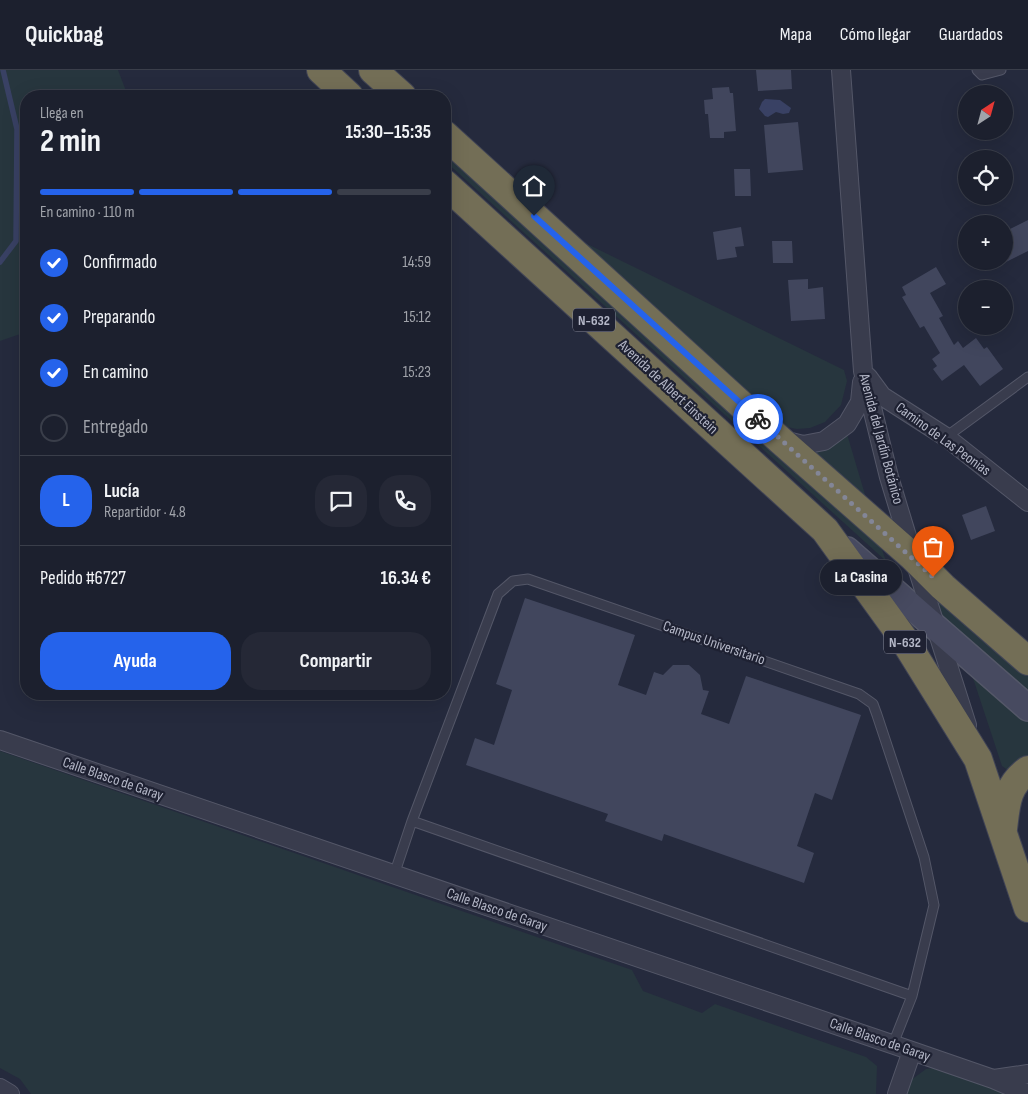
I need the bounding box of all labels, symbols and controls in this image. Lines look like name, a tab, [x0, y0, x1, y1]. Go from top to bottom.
text: Quickbag	[25, 20, 103, 49]
text: Mapa	[780, 24, 812, 45]
text: Cómo llegar	[840, 24, 911, 45]
text: Guardados	[939, 24, 1003, 45]
north arrow	[958, 85, 1012, 140]
map controls	[958, 85, 1013, 335]
text: Llega en	[40, 104, 84, 123]
text: 15:30–15:35	[345, 121, 431, 144]
text: 2 min	[40, 122, 101, 161]
button: locate	[958, 150, 1013, 205]
pin	[513, 165, 555, 216]
icon: home	[520, 172, 548, 200]
text: En camino · 110 m	[40, 203, 135, 222]
button: +	[958, 215, 1013, 270]
icon: check	[40, 249, 68, 277]
text: Confirmado	[83, 251, 157, 274]
text: 14:59	[402, 253, 431, 272]
button: −	[958, 280, 1013, 335]
icon: check	[40, 304, 68, 332]
text: Preparando	[83, 306, 155, 329]
text: 15:12	[404, 308, 431, 327]
road number: N-632	[573, 308, 615, 332]
street label: Avenida de Albert Einstein	[613, 335, 722, 438]
icon: check	[40, 359, 68, 387]
text: En camino	[83, 361, 148, 384]
text: 15:23	[403, 363, 431, 382]
street label: Avenida del Jardín Botánico	[854, 371, 908, 506]
courier	[733, 394, 783, 444]
street label: Camino de Las Peonias	[892, 398, 994, 480]
icon: bike	[744, 405, 772, 433]
text: Entregado	[83, 416, 148, 439]
button: chat	[315, 475, 367, 527]
button: phone	[379, 475, 431, 527]
text: Lucía	[104, 480, 139, 503]
text: L	[62, 489, 70, 512]
text: Repartidor · 4.8	[104, 503, 186, 522]
pin	[912, 526, 954, 577]
icon: bag	[919, 533, 947, 561]
callout: La Casina	[820, 560, 903, 594]
text: Pedido #6727	[40, 567, 126, 590]
text: 16.34 €	[381, 567, 431, 590]
text: La Casina	[834, 568, 888, 587]
street label: Campus Universitario	[660, 617, 768, 669]
road number: N-632	[884, 630, 926, 654]
button: Ayuda	[40, 632, 231, 690]
button: Compartir	[241, 632, 431, 690]
street label: Calle Blasco de Garay	[60, 753, 166, 805]
street label: Calle Blasco de Garay	[444, 884, 550, 936]
street label: Calle Blasco de Garay	[827, 1014, 933, 1066]

